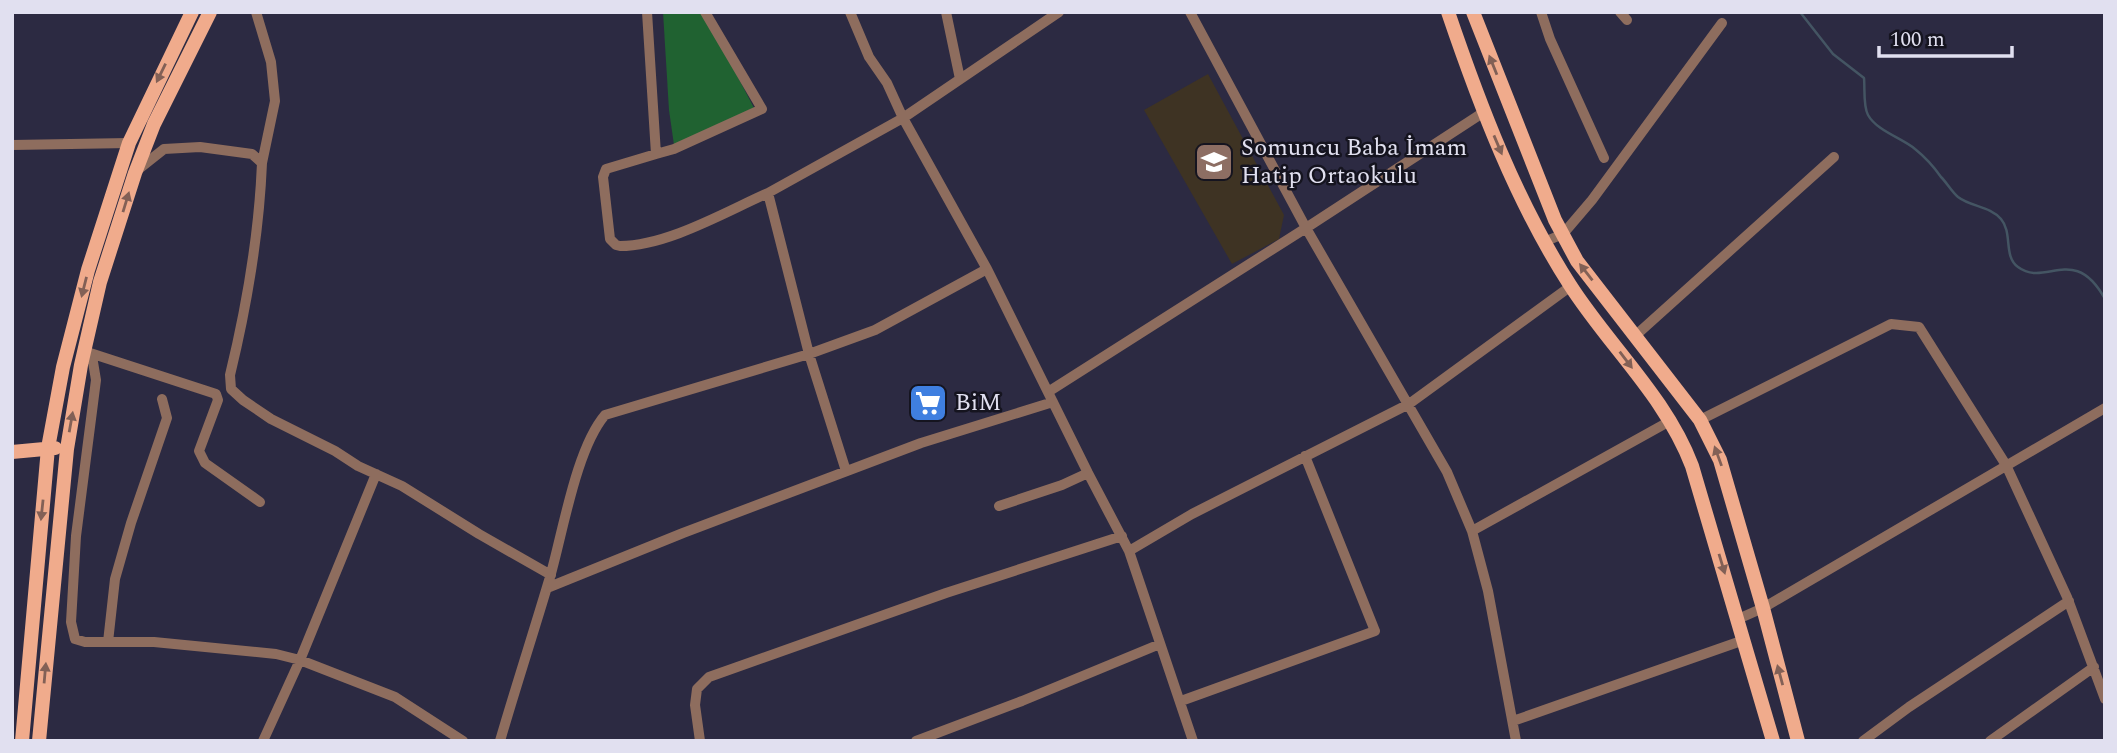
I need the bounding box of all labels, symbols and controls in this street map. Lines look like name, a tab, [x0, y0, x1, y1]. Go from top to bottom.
scale bar	[1879, 14, 2012, 58]
text: 100 m	[1890, 24, 1945, 56]
one-way arrow	[1488, 54, 1499, 75]
one-way arrow	[156, 63, 167, 83]
place label: Somuncu Baba İmam Hatip Ortaokulu	[1241, 130, 1467, 194]
one-way arrow	[1492, 135, 1504, 155]
school or university icon: Somuncu Baba İmam Hatip Ortaokulu	[1193, 141, 1235, 183]
one-way arrow	[122, 191, 132, 212]
one-way arrow	[1579, 263, 1593, 281]
one-way arrow	[78, 276, 89, 298]
one-way arrow	[1619, 351, 1634, 369]
supermarket icon: BiM	[907, 382, 949, 424]
place label: BiM	[955, 385, 1001, 421]
one-way arrow	[66, 411, 77, 433]
one-way arrow	[1712, 446, 1723, 467]
one-way arrow	[36, 499, 47, 521]
one-way arrow	[1717, 554, 1727, 575]
one-way arrow	[40, 662, 51, 684]
one-way arrow	[1774, 664, 1785, 686]

